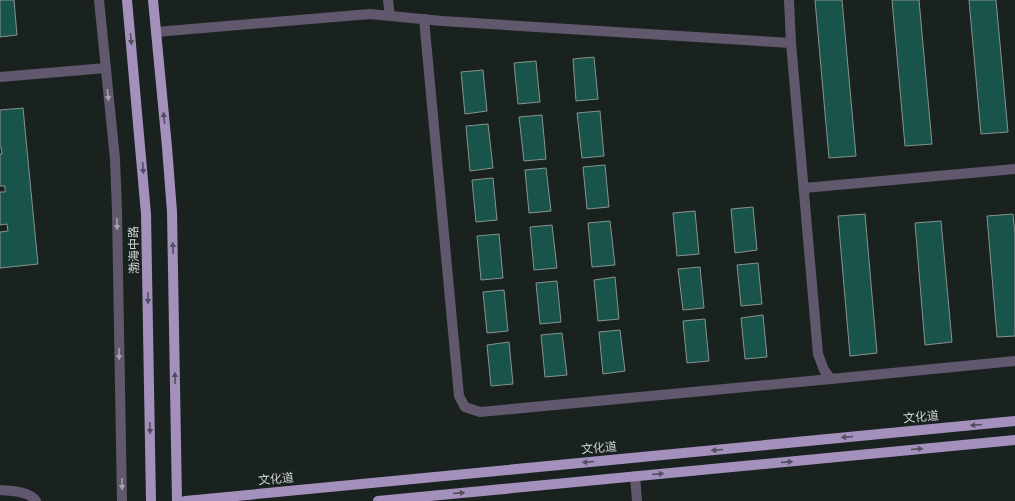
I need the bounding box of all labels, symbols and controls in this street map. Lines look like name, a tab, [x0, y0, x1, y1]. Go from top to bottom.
one-way arrow	[128, 33, 134, 45]
one-way arrow	[105, 88, 112, 101]
one-way arrow	[161, 112, 168, 124]
one-way arrow	[139, 162, 146, 174]
one-way arrow	[114, 218, 120, 231]
street label: 渤海中路	[127, 226, 141, 274]
one-way arrow	[170, 241, 176, 254]
one-way arrow	[145, 292, 151, 305]
one-way arrow	[116, 348, 122, 361]
one-way arrow	[172, 371, 178, 384]
street label: 文化道	[902, 408, 940, 426]
one-way arrow	[147, 422, 153, 435]
one-way arrow	[970, 422, 982, 428]
one-way arrow	[841, 434, 853, 441]
street label: 文化道	[580, 439, 618, 457]
one-way arrow	[911, 446, 923, 453]
one-way arrow	[711, 447, 723, 453]
one-way arrow	[781, 458, 793, 465]
one-way arrow	[582, 459, 594, 466]
street label: 文化道	[257, 470, 295, 488]
one-way arrow	[652, 471, 664, 478]
one-way arrow	[118, 478, 125, 490]
one-way arrow	[453, 490, 465, 497]

